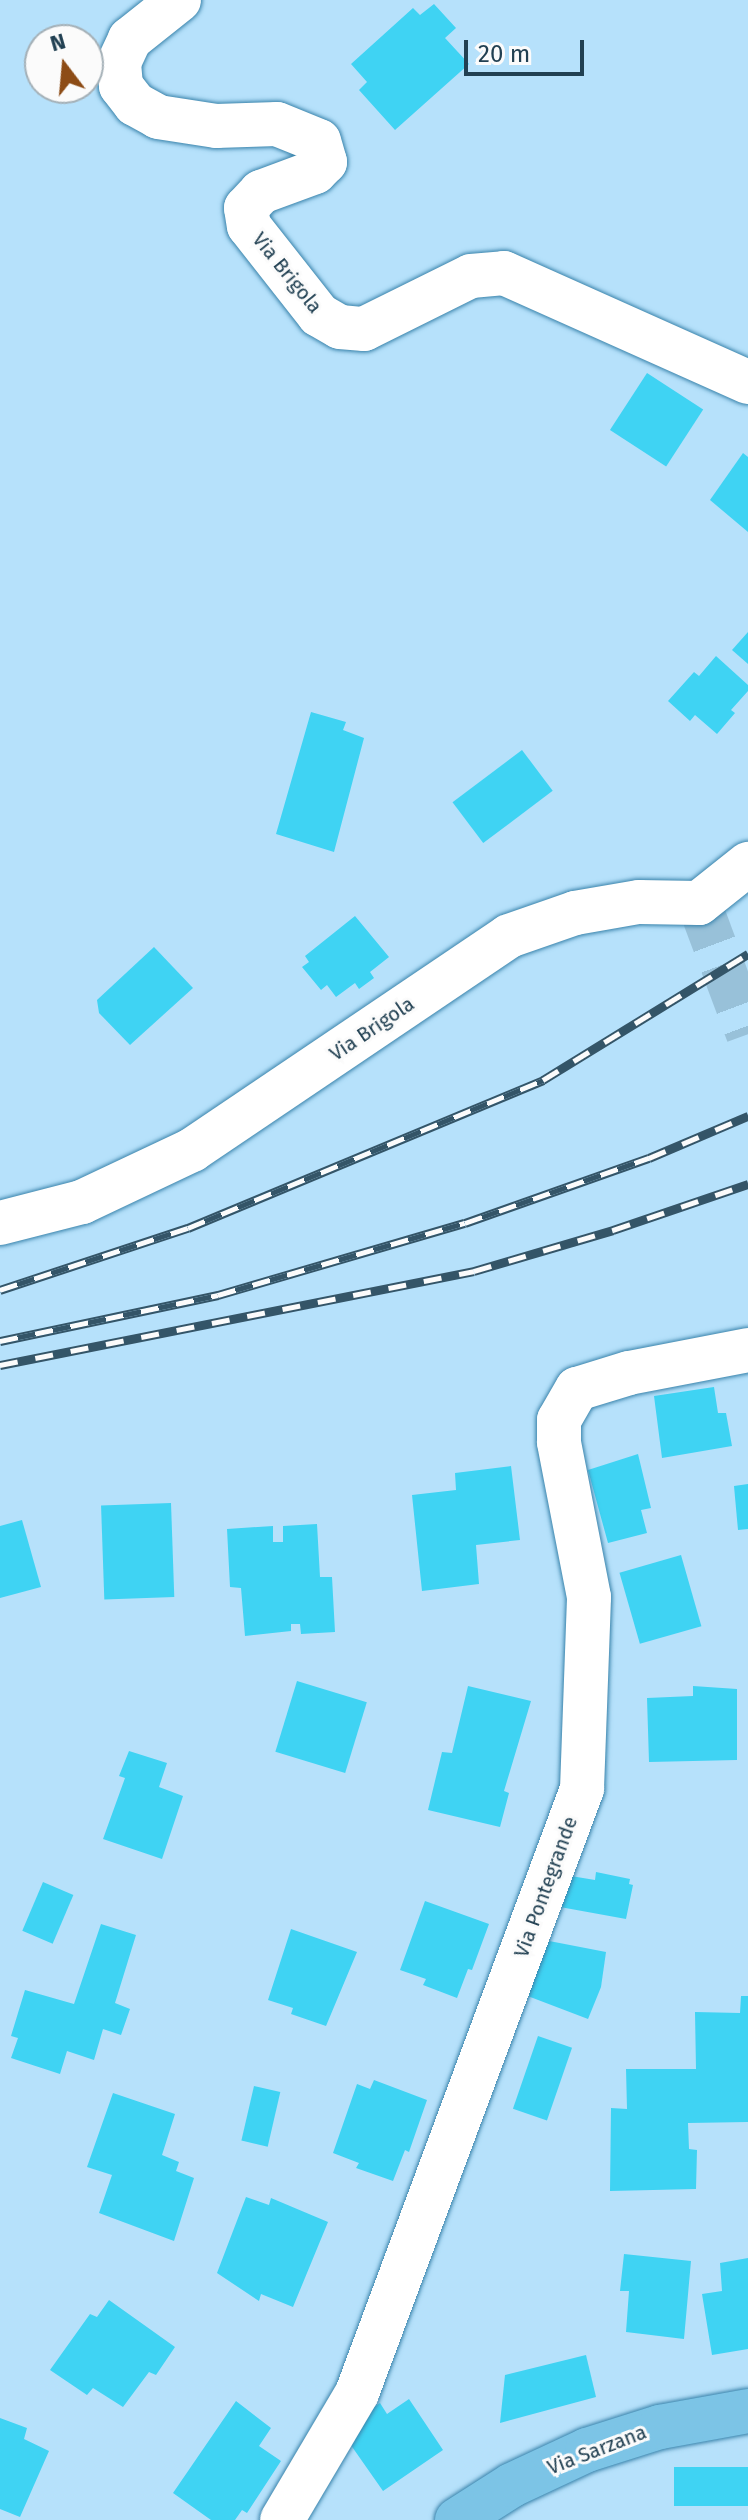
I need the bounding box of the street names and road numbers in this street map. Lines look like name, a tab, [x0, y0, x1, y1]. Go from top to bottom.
street label: Via Brigola	[247, 228, 327, 318]
street label: Via Brigola	[325, 992, 419, 1066]
street label: Via Pontegrande	[509, 1813, 583, 1961]
street label: Via Sarzana	[544, 2420, 650, 2480]

